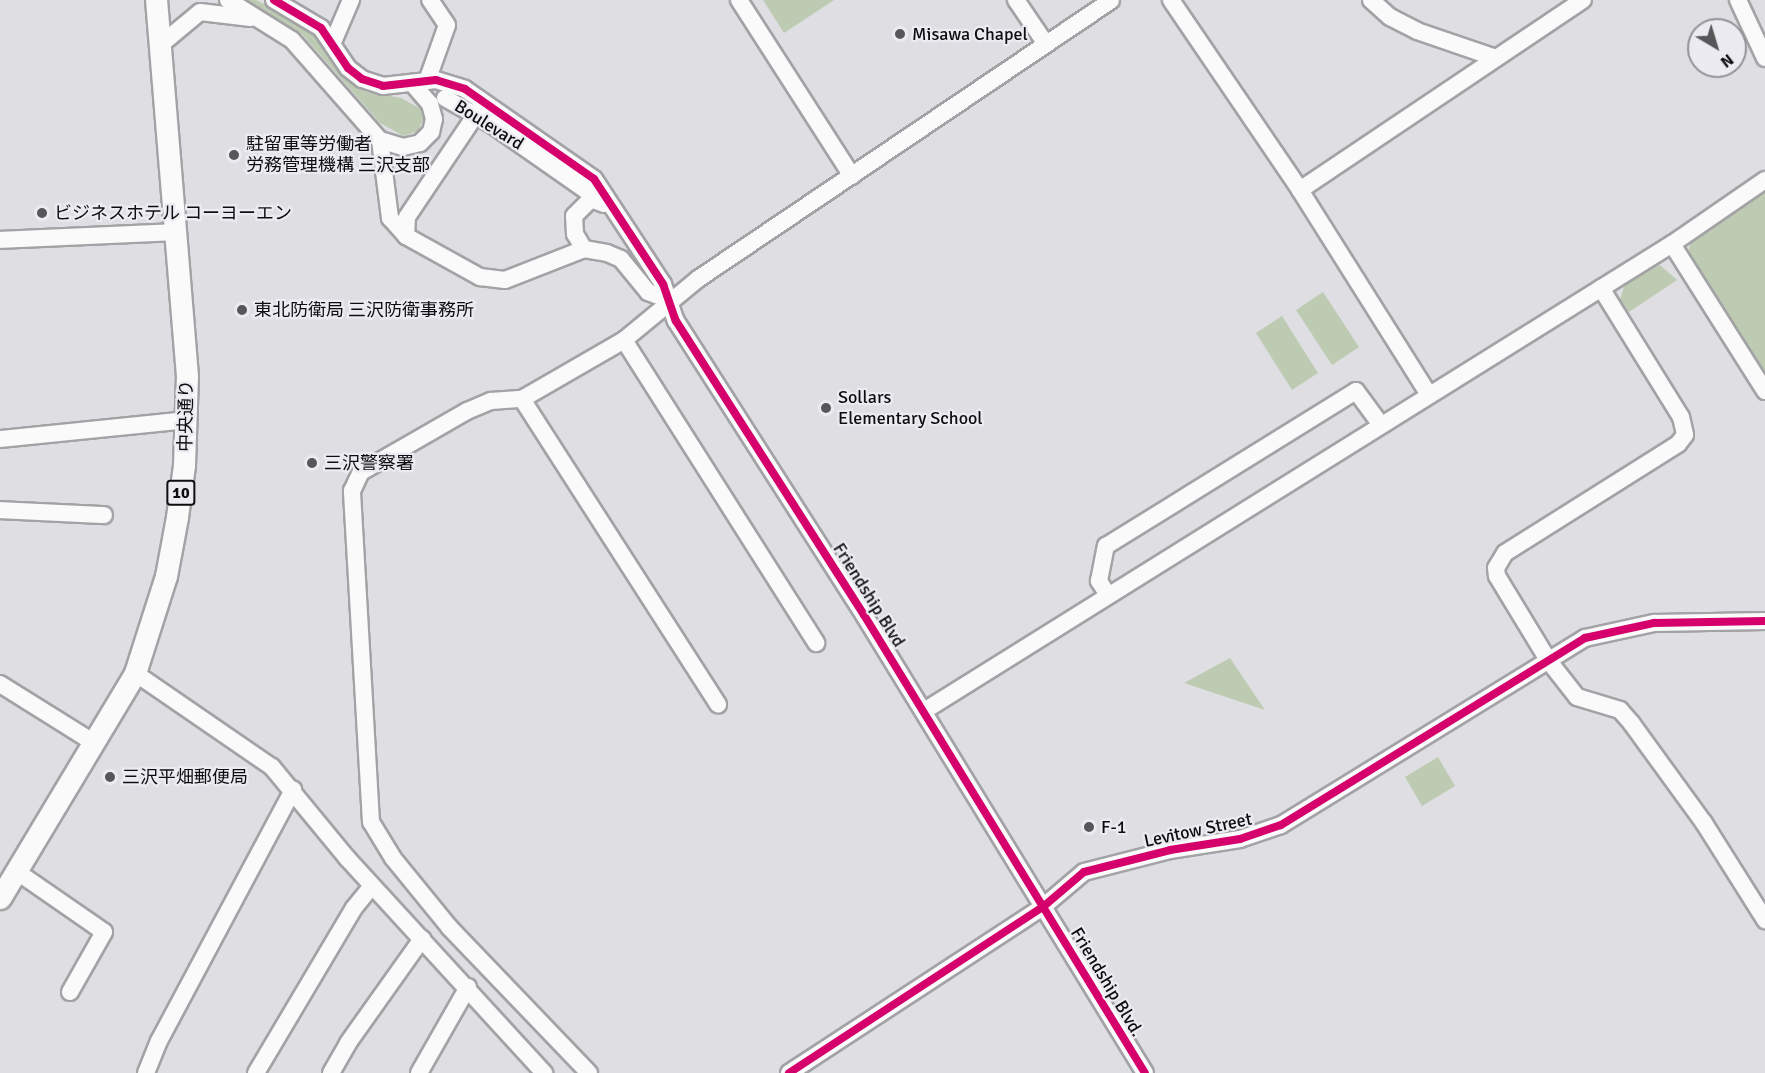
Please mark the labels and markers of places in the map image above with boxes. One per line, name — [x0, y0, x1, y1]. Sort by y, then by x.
place label: Misawa Chapel — [912, 23, 1028, 45]
marker: Misawa Chapel — [893, 27, 907, 41]
place label: 駐留軍等労働者 労務管理機構 三沢支部 — [246, 134, 430, 176]
marker: 駐留軍等労働者 労務管理機構 三沢支部 — [227, 148, 241, 162]
place label: ビジネスホテル コーヨーエン — [54, 202, 292, 224]
marker: ビジネスホテル コーヨーエン — [35, 206, 49, 220]
place label: 東北防衛局 三沢防衛事務所 — [254, 299, 474, 321]
marker: 東北防衛局 三沢防衛事務所 — [235, 303, 249, 317]
place label: Sollars Elementary School — [838, 387, 983, 430]
marker: Sollars Elementary School — [819, 401, 833, 415]
place label: 三沢警察署 — [324, 452, 414, 474]
marker: 三沢警察署 — [305, 456, 319, 470]
place label: 三沢平畑郵便局 — [122, 766, 248, 788]
marker: 三沢平畑郵便局 — [103, 770, 117, 784]
place label: F-1 — [1101, 816, 1126, 838]
marker: F-1 — [1082, 820, 1096, 834]

